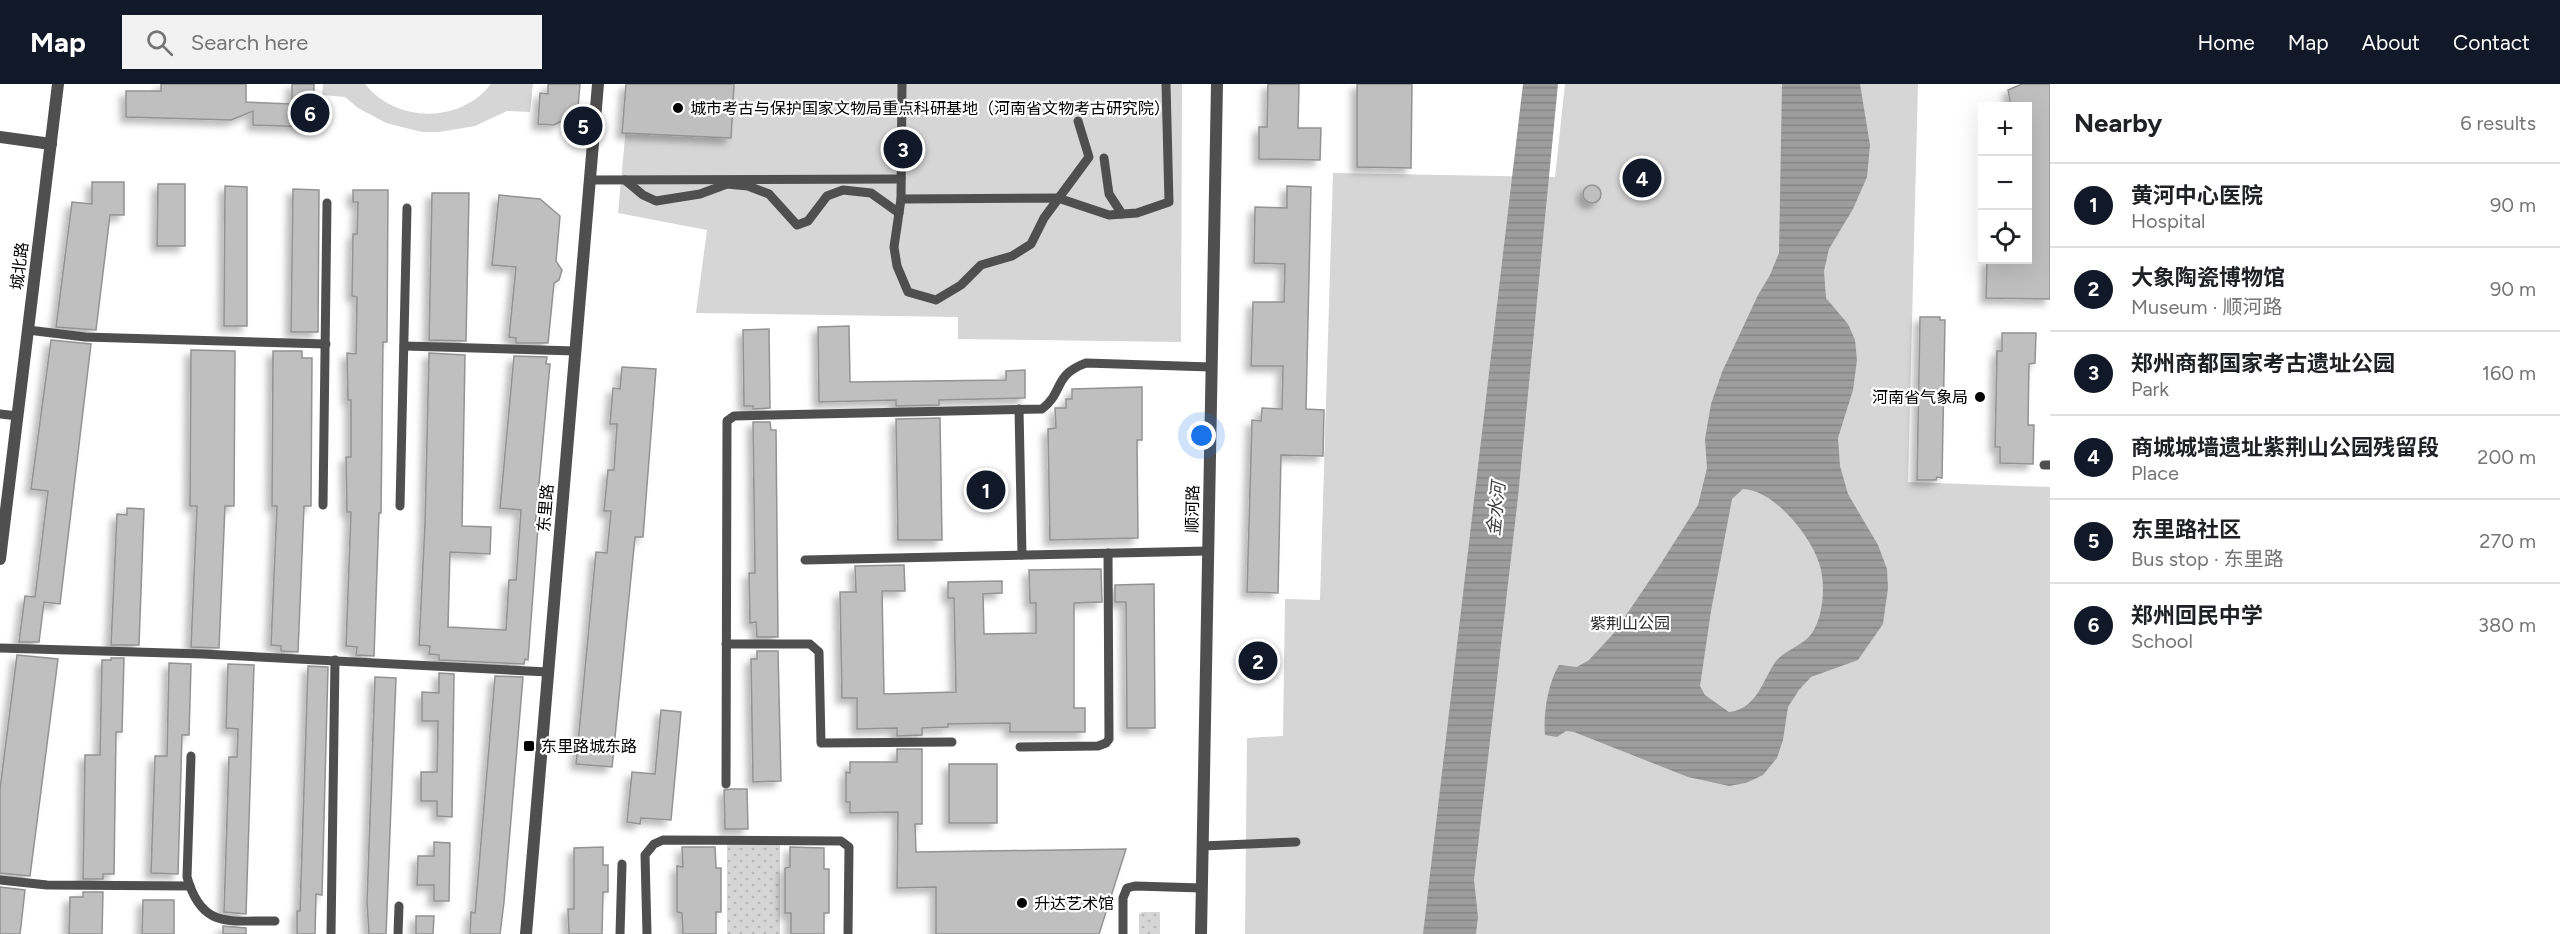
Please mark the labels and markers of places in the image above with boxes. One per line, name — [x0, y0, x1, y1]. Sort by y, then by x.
pin: 6 — [290, 90, 330, 135]
place label: 城市考古与保护国家文物局重点科研基地（河南省文物考古研究院） — [690, 99, 1170, 118]
marker: 城市考古与保护国家文物局重点科研基地（河南省文物考古研究院） — [671, 101, 685, 115]
pin: 5 — [564, 104, 602, 148]
pin: 3 — [884, 126, 922, 172]
pin: 4 — [1622, 156, 1662, 200]
place label: 河南省气象局 — [1872, 388, 1968, 407]
marker: 河南省气象局 — [1973, 390, 1987, 404]
pin: 1 — [966, 468, 1006, 512]
pin: 2 — [1238, 638, 1278, 684]
place label: 东里路城东路 — [541, 737, 637, 756]
marker: 东里路城东路 — [522, 739, 536, 753]
place label: 升达艺术馆 — [1034, 894, 1114, 913]
marker: 升达艺术馆 — [1015, 896, 1029, 910]

